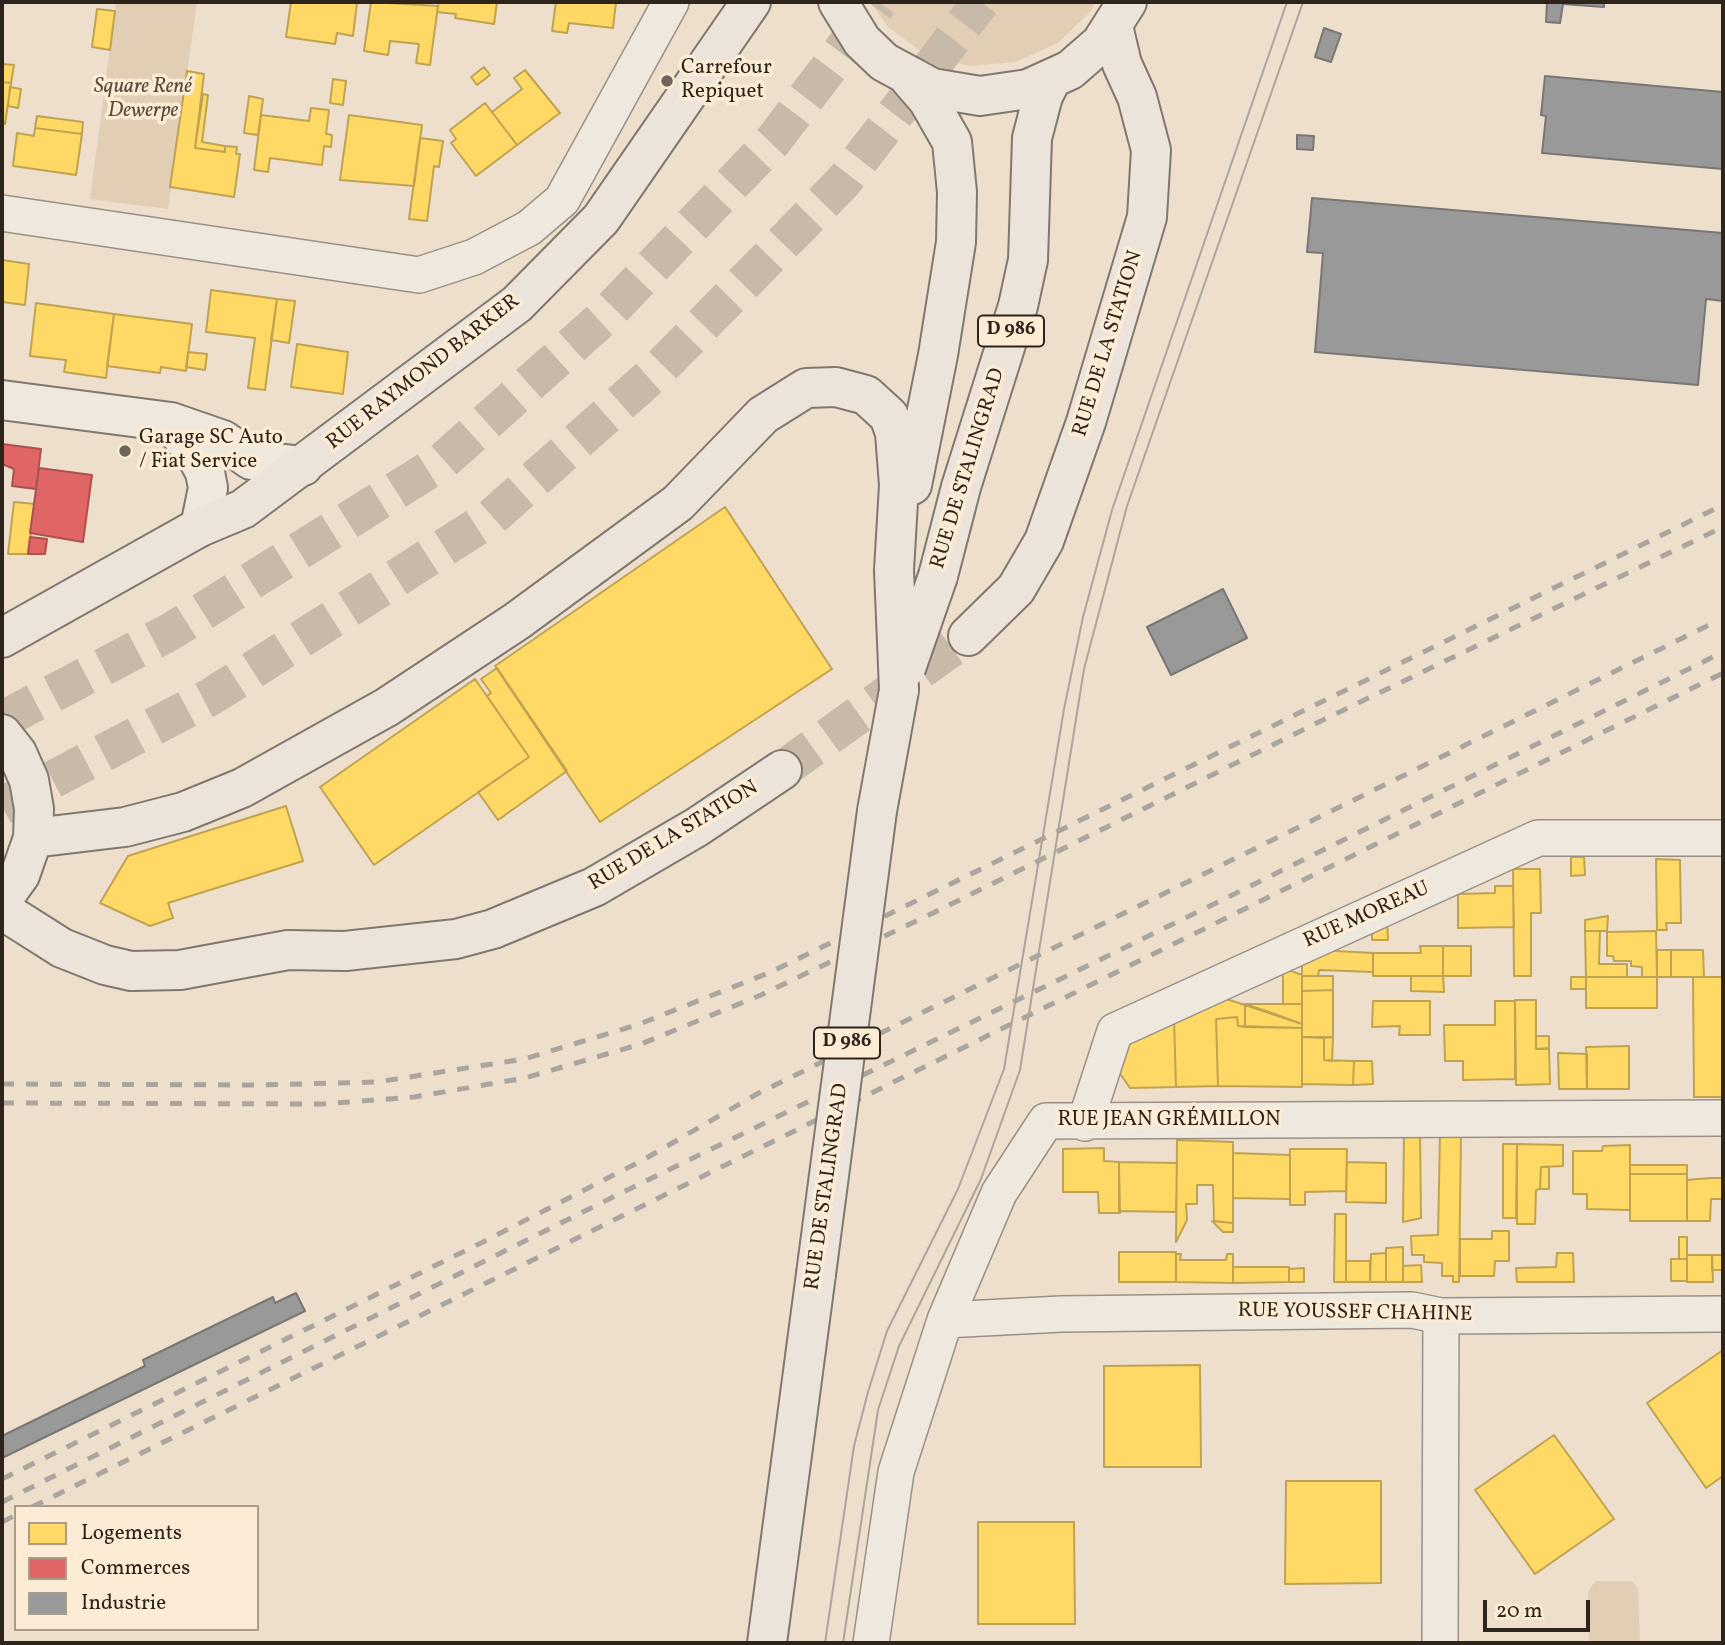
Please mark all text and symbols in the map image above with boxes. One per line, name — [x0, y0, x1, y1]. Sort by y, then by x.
place label: Carrefour Repiquet — [681, 56, 772, 106]
marker: Carrefour Repiquet — [659, 73, 675, 89]
park label: Square René Dewerpe — [94, 75, 192, 125]
street label: RUE DE LA STATION — [1069, 248, 1149, 440]
street label: RUE RAYMOND BARKER — [322, 290, 526, 456]
road number: D 986 — [978, 316, 1044, 346]
street label: RUE DE STALINGRAD — [926, 366, 1012, 572]
place label: Garage SC Auto / Fiat Service — [139, 426, 283, 476]
marker: Garage SC Auto / Fiat Service — [117, 443, 133, 459]
street label: RUE DE LA STATION — [585, 776, 763, 898]
street label: RUE MOREAU — [1300, 877, 1434, 955]
road number: D 986 — [814, 1028, 880, 1058]
street label: RUE DE STALINGRAD — [801, 1082, 855, 1292]
street label: RUE JEAN GRÉMILLON — [1057, 1108, 1281, 1134]
street label: RUE YOUSSEF CHAHINE — [1237, 1299, 1473, 1329]
legend — [14, 1505, 259, 1631]
text: Logements — [81, 1519, 182, 1548]
text: Commerces — [81, 1554, 190, 1583]
scale bar — [1487, 1586, 1594, 1630]
text: Industrie — [81, 1589, 166, 1618]
text: 20 m — [1496, 1597, 1542, 1626]

